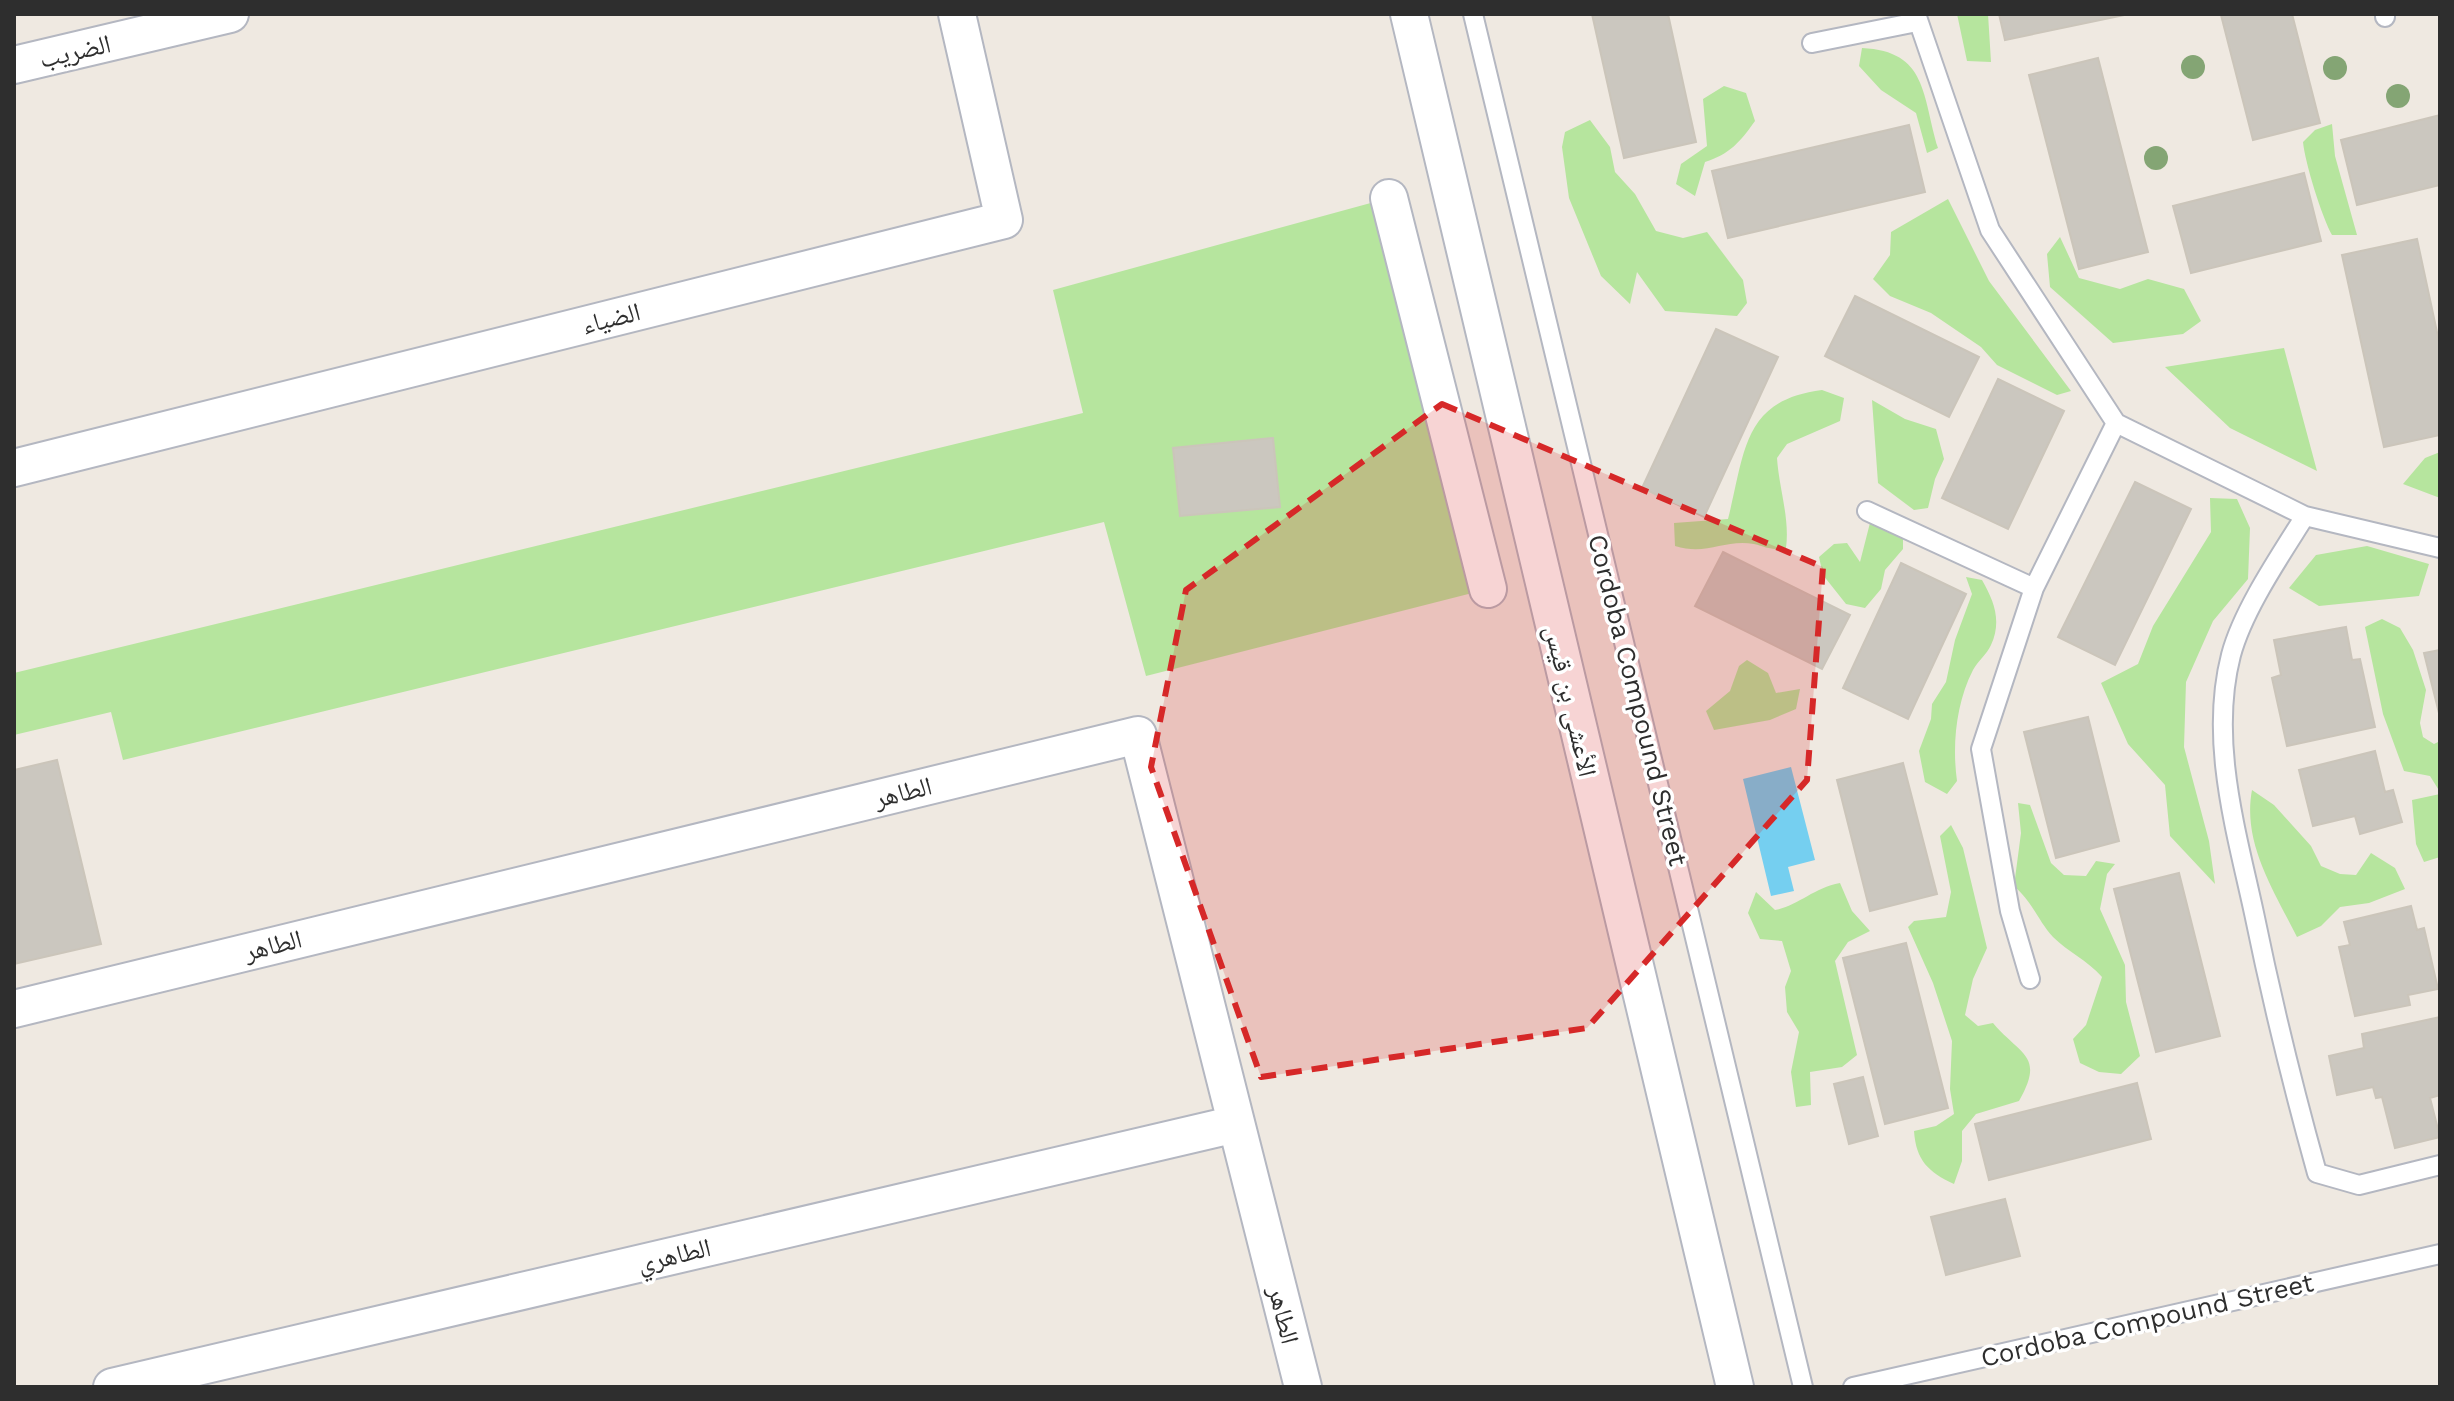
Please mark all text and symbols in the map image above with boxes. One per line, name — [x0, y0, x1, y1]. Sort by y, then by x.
street label: الضريب — [36, 28, 114, 74]
street label: الضياء — [579, 296, 643, 340]
street label: Cordoba Compound Street — [1582, 531, 1694, 869]
street label: الأعشى بن قيس — [1538, 622, 1603, 780]
street label: الطاهر — [870, 770, 935, 814]
street label: الطاهر — [240, 923, 305, 967]
street label: الطاهري — [634, 1232, 715, 1283]
street label: Cordoba Compound Street — [1978, 1267, 2316, 1373]
street label: الطاهر — [1262, 1282, 1306, 1347]

